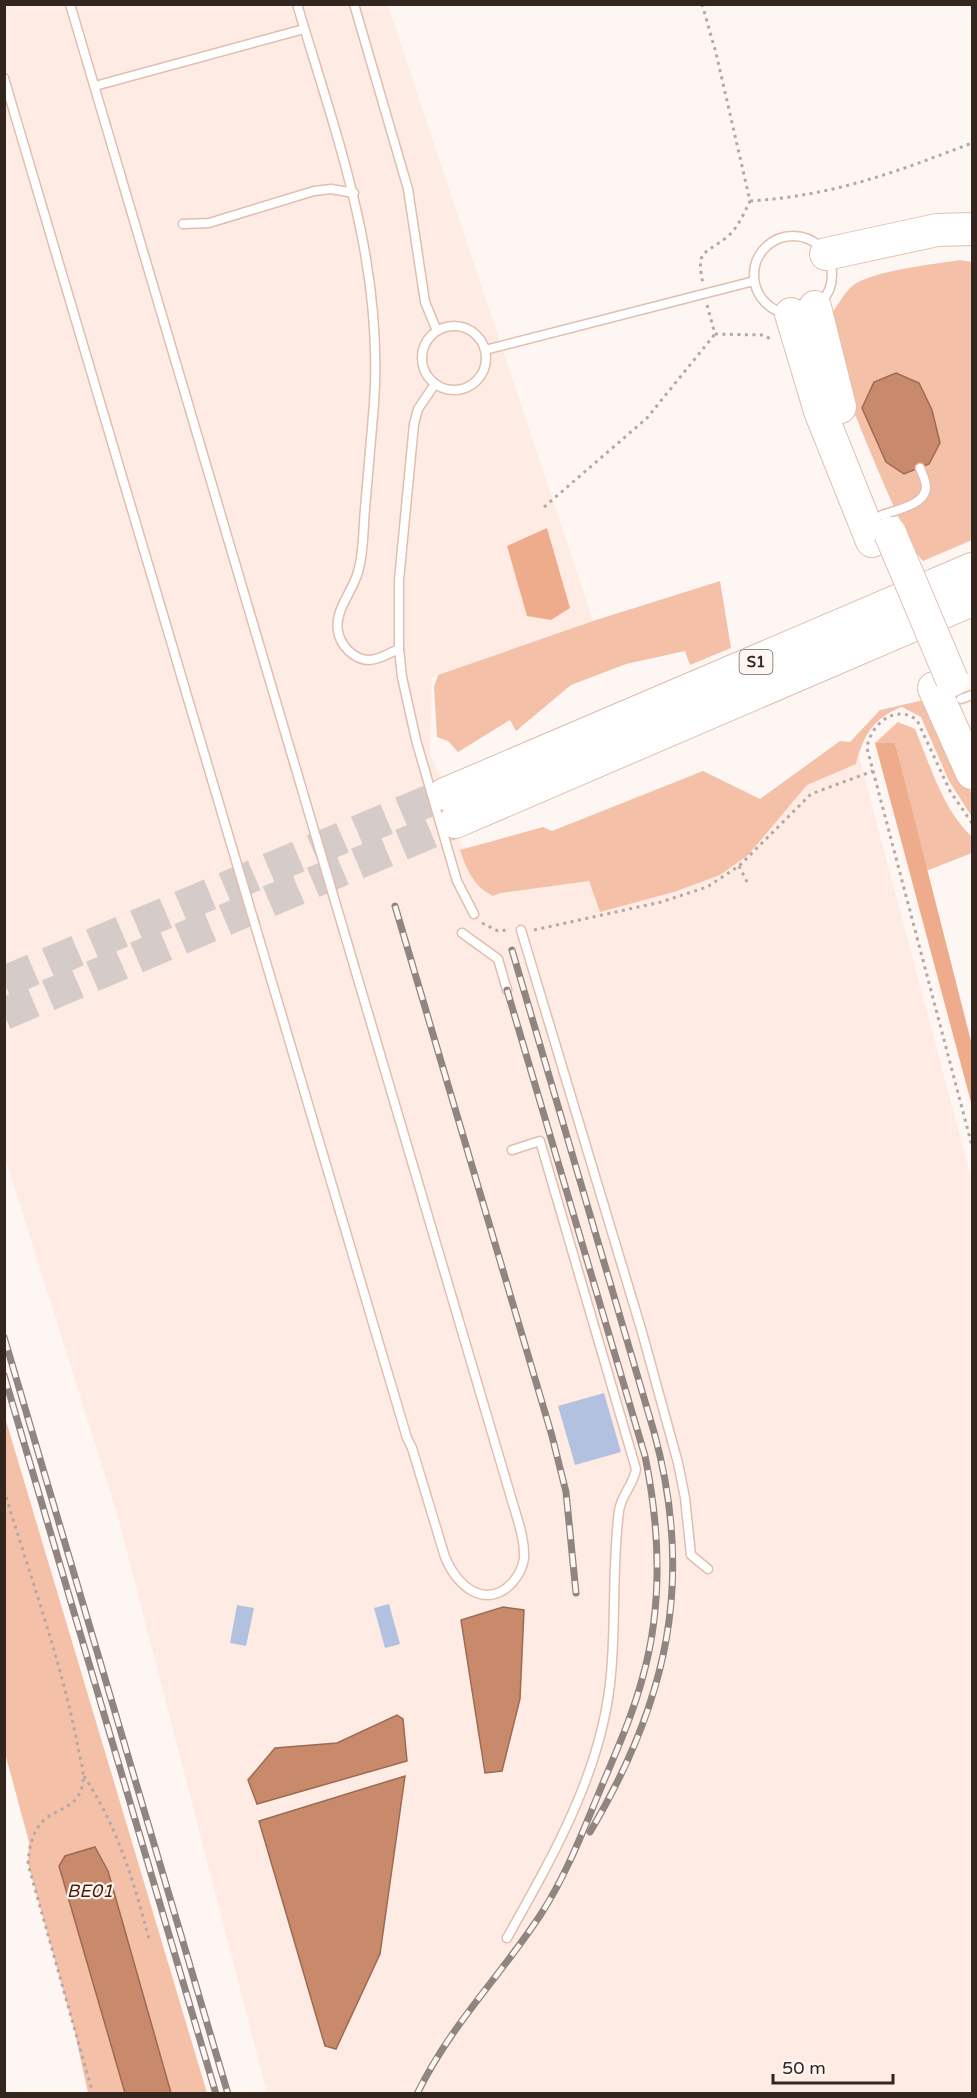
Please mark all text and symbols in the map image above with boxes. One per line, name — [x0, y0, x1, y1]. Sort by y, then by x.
road number: S1 — [740, 650, 772, 674]
water label: BE01 — [67, 1880, 113, 1902]
scale bar — [773, 2047, 893, 2085]
text: 50 m — [782, 2057, 826, 2079]

